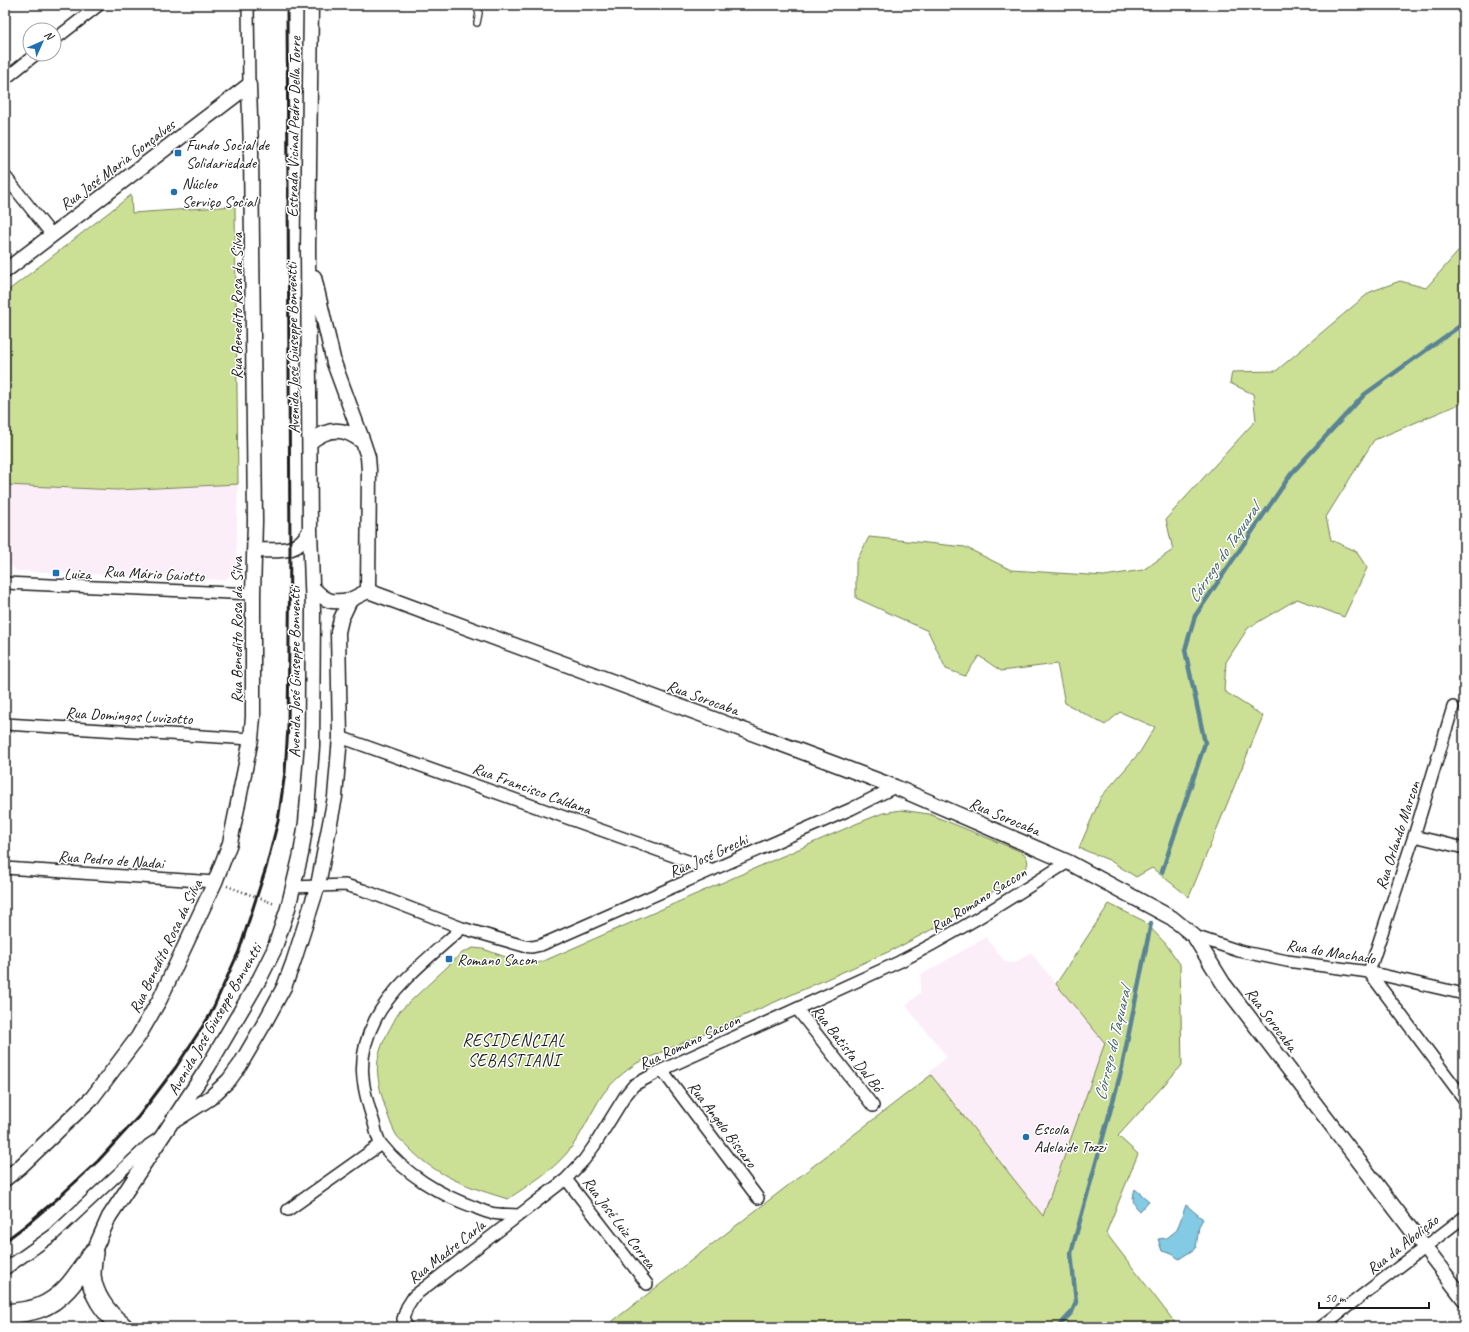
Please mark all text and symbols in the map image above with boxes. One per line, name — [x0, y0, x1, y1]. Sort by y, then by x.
north arrow — [22, 22, 62, 62]
text: N — [42, 28, 58, 44]
street label: Estrada Vicinal Pedro Della Torre — [282, 35, 306, 218]
street label: Rua José Maria Gonçalves — [56, 114, 180, 215]
place label: Fundo Social de Solidariedade — [186, 135, 271, 173]
marker: Fundo Social de Solidariedade — [173, 148, 183, 158]
place label: Núcleo Serviço Social — [182, 174, 259, 212]
marker: Núcleo Serviço Social — [169, 187, 179, 197]
street label: Rua Benedito Rosa da Silva — [227, 231, 247, 379]
street label: Avenida José Giuseppe Bonventti — [281, 260, 304, 434]
water label: Córrego do Taquaral — [1183, 495, 1268, 607]
street label: Rua Benedito Rosa da Silva — [227, 555, 247, 703]
street label: Rua Mário Gaiotto — [103, 561, 206, 587]
place label: Luiza — [64, 564, 92, 584]
marker: Luiza — [51, 568, 61, 578]
street label: Avenida José Giuseppe Bonventti — [285, 584, 305, 758]
street label: Rua Sorocaba — [664, 676, 743, 721]
street label: Rua Domingos Luvizotto — [65, 703, 194, 729]
street label: Rua Francisco Caldana — [470, 758, 595, 820]
street label: Rua Orlando Marcon — [1371, 778, 1425, 892]
street label: Rua Sorocaba — [966, 793, 1044, 841]
street label: Rua José Grechi — [666, 829, 753, 882]
street label: Rua Pedro de Nadai — [57, 846, 167, 874]
street label: Rua Romano Saccon — [927, 862, 1031, 937]
street label: Rua Benedito Rosa da Silva — [125, 875, 208, 1017]
street label: Rua do Machado — [1285, 935, 1378, 969]
street label: Avenida José Giuseppe Bonventti — [163, 939, 267, 1099]
place label: Romano Sacon — [457, 950, 537, 970]
marker: Romano Sacon — [444, 954, 454, 964]
water label: Córrego do Taquaral — [1089, 980, 1137, 1102]
street label: Rua Sorocaba — [1241, 984, 1303, 1057]
street label: Rua Batista Dal Bó — [807, 1001, 889, 1098]
street label: Rua Romano Saccon — [636, 1009, 744, 1074]
district label: RESIDENCIAL SEBASTIANI — [462, 1030, 566, 1071]
street label: Rua Angelo Biscaro — [683, 1078, 762, 1173]
place label: Escola Adelaide Tozzi — [1034, 1119, 1108, 1157]
marker: Escola Adelaide Tozzi — [1021, 1132, 1031, 1142]
street label: Rua José Luiz Correa — [578, 1173, 661, 1274]
street label: Rua da Abolição — [1363, 1210, 1444, 1279]
street label: Rua Madre Carla — [404, 1214, 490, 1288]
scale bar — [1319, 1284, 1429, 1310]
text: 50 m — [1325, 1290, 1347, 1306]

